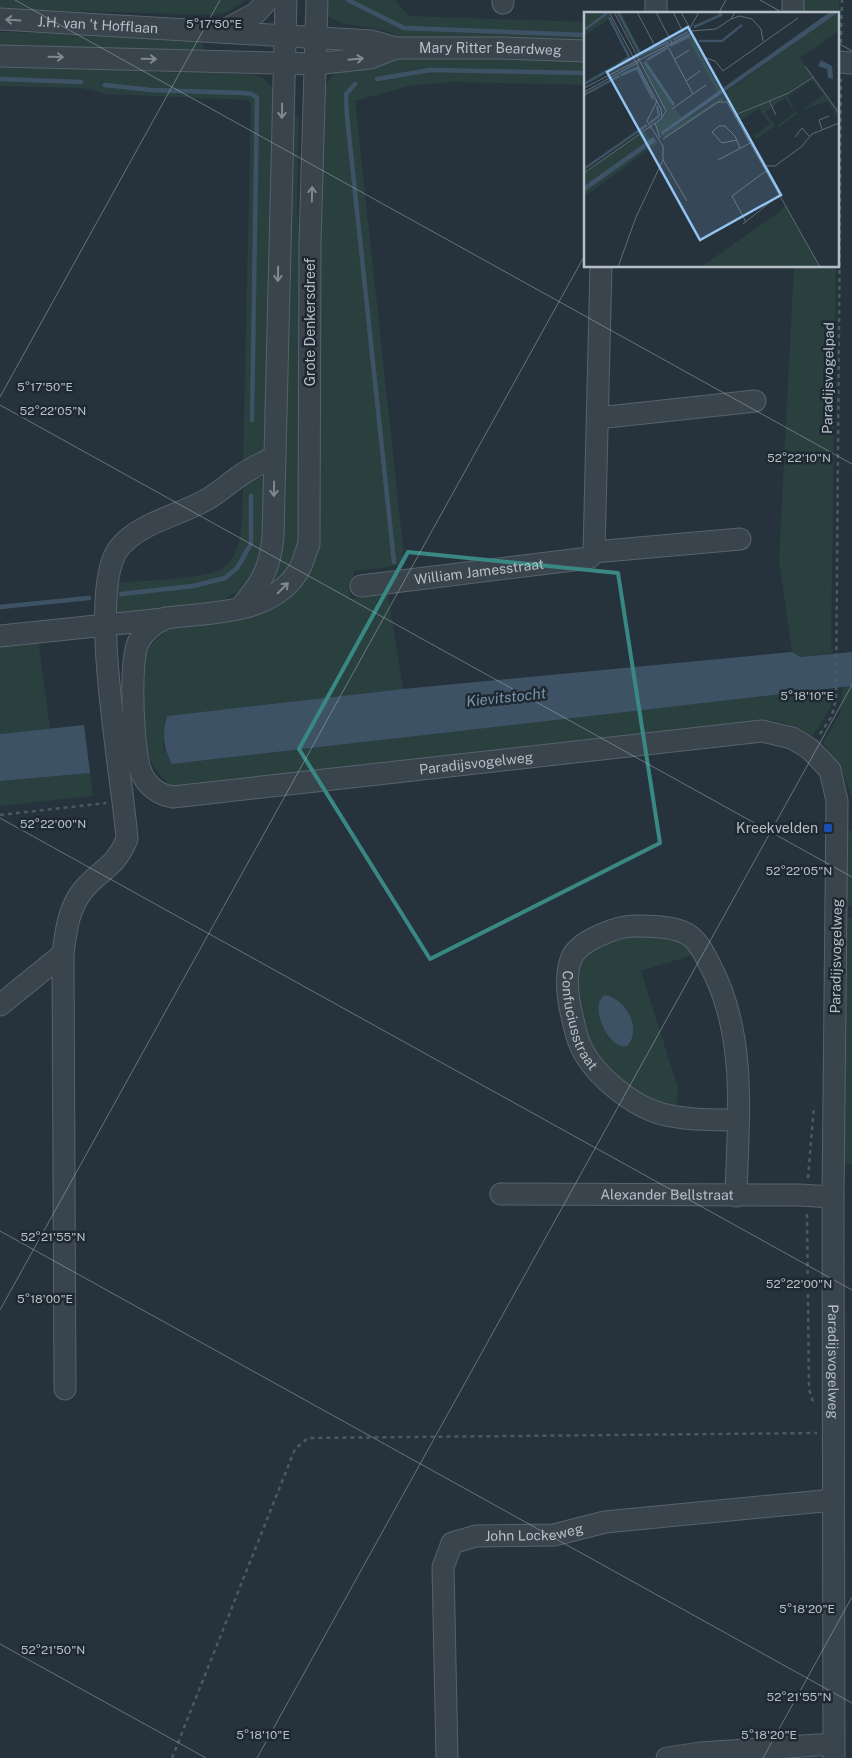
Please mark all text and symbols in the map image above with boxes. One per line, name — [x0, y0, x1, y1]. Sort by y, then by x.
inset map — [584, 12, 840, 268]
street label: J.H. van 't Hofflaan — [37, 13, 158, 36]
one-way arrow — [5, 15, 21, 24]
text: 5°17'50"E — [186, 17, 242, 31]
street label: Mary Ritter Beardweg — [419, 40, 562, 58]
one-way arrow — [47, 53, 63, 62]
one-way arrow — [140, 54, 156, 64]
one-way arrow — [348, 55, 364, 64]
one-way arrow — [277, 103, 286, 119]
one-way arrow — [307, 186, 316, 202]
street label: Grote Denkersdreef — [302, 257, 318, 386]
one-way arrow — [273, 265, 283, 281]
street label: Paradijsvogelpad — [819, 322, 837, 434]
text: 5°17'50"E — [17, 380, 73, 394]
text: 52°22'05"N — [20, 404, 86, 418]
text: 52°22'10"N — [767, 451, 831, 465]
one-way arrow — [269, 480, 279, 496]
street label: William Jamesstraat — [413, 556, 545, 587]
one-way arrow — [277, 582, 289, 594]
water label: Kievitstocht — [465, 684, 547, 710]
text: 5°18'10"E — [780, 689, 834, 703]
street label: Paradijsvogelweg — [418, 749, 534, 777]
text: 52°22'00"N — [20, 817, 86, 831]
place label: Kreekvelden — [736, 820, 818, 836]
marker: Kreekvelden — [822, 822, 834, 834]
text: 52°22'05"N — [766, 864, 832, 878]
street label: Paradijsvogelweg — [827, 898, 845, 1013]
street label: Confuciusstraat — [559, 970, 601, 1073]
street label: Alexander Bellstraat — [600, 1186, 734, 1203]
text: 52°21'55"N — [21, 1230, 85, 1244]
text: 52°22'00"N — [766, 1277, 832, 1291]
text: 5°18'00"E — [17, 1292, 73, 1306]
street label: Paradijsvogelweg — [825, 1304, 841, 1419]
street label: John Lockeweg — [485, 1520, 585, 1544]
text: 5°18'20"E — [779, 1602, 835, 1616]
text: 52°21'50"N — [21, 1643, 85, 1657]
text: 52°21'55"N — [767, 1690, 831, 1704]
text: 5°18'10"E — [236, 1728, 290, 1742]
text: 5°18'20"E — [741, 1728, 797, 1742]

